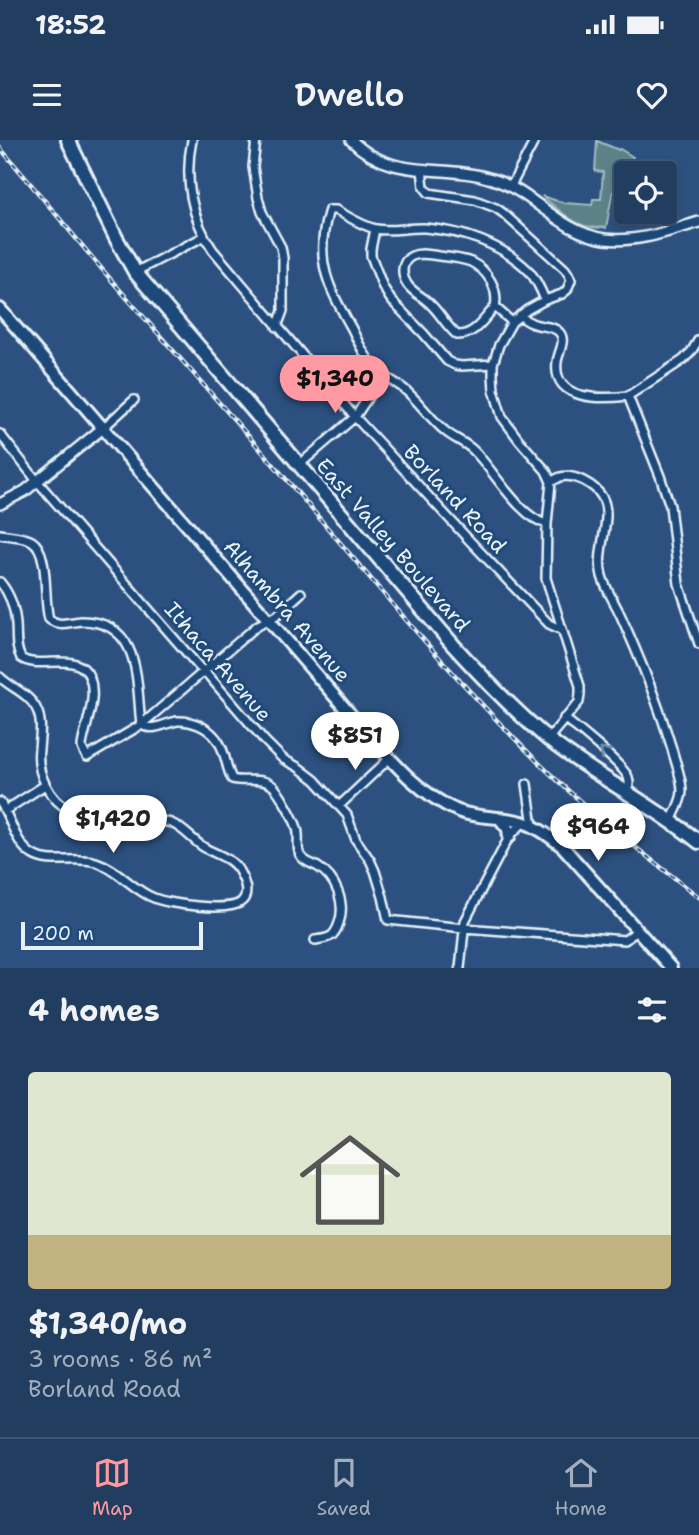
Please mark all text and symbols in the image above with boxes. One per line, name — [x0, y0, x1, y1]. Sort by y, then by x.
text: 18:52 — [35, 7, 106, 42]
text: Dwello — [294, 73, 405, 116]
icon: menu — [28, 76, 66, 114]
icon: heart — [633, 76, 671, 114]
map controls — [614, 161, 677, 224]
button: locate — [614, 161, 677, 224]
pin: $1,340 — [278, 356, 392, 415]
text: $1,340 — [296, 363, 374, 393]
street label: Borland Road — [397, 438, 513, 560]
street label: East Valley Boulevard — [310, 452, 476, 638]
street label: Alhambra Avenue — [217, 534, 357, 688]
street label: Ithaca Avenue — [158, 596, 278, 728]
pin: $851 — [314, 712, 396, 772]
text: $851 — [327, 720, 383, 750]
one-way arrow — [599, 748, 612, 761]
pin: $1,420 — [56, 796, 170, 855]
text: $1,420 — [75, 803, 151, 833]
pin: $964 — [557, 804, 639, 863]
text: $964 — [566, 811, 630, 841]
scale bar — [21, 919, 203, 951]
text: 200 m — [32, 921, 94, 946]
text: 4 homes — [28, 990, 160, 1031]
icon: filters — [633, 991, 671, 1029]
icon: home — [287, 1117, 413, 1243]
text: $1,340/mo — [28, 1303, 187, 1344]
text: 3 rooms · 86 m² — [28, 1344, 213, 1374]
text: Borland Road — [28, 1374, 181, 1404]
tab: Map — [92, 1454, 133, 1521]
tab: Saved — [317, 1454, 371, 1521]
tab: Home — [555, 1454, 607, 1521]

